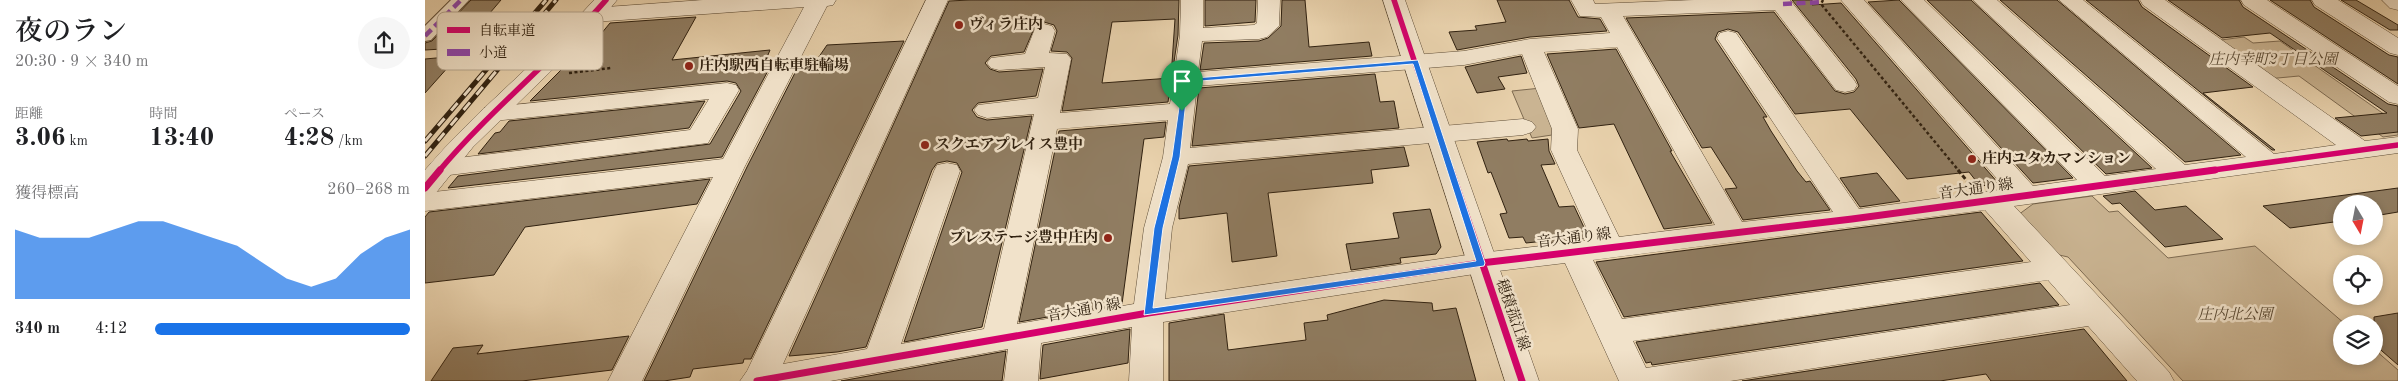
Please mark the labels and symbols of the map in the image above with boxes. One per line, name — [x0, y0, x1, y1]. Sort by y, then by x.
legend — [437, 12, 603, 70]
place label: ヴィラ庄内 — [969, 16, 1043, 33]
marker: ヴィラ庄内 — [953, 19, 965, 31]
text: 自転車道 — [479, 23, 535, 38]
text: 小道 — [479, 45, 507, 60]
park label: 庄内幸町2丁目公園 — [2209, 51, 2340, 68]
place label: 庄内駅西自転車駐輪場 — [699, 57, 849, 74]
marker: 庄内駅西自転車駐輪場 — [683, 60, 695, 72]
pin — [1161, 60, 1203, 111]
place label: スクエアプレイス豊中 — [935, 136, 1083, 153]
marker: スクエアプレイス豊中 — [919, 139, 931, 151]
place label: 庄内ユタカマンション — [1982, 150, 2131, 167]
marker: 庄内ユタカマンション — [1966, 153, 1978, 165]
street label: 音大通り線 — [1938, 175, 2014, 203]
north arrow — [2333, 195, 2383, 245]
street label: 音大通り線 — [1536, 225, 1612, 251]
place label: プレステージ豊中庄内 — [950, 229, 1098, 246]
marker: プレステージ豊中庄内 — [1102, 232, 1114, 244]
street label: 穂積菰江線 — [1493, 276, 1533, 353]
street label: 音大通り線 — [1045, 295, 1122, 325]
park label: 庄内北公園 — [2197, 306, 2275, 323]

